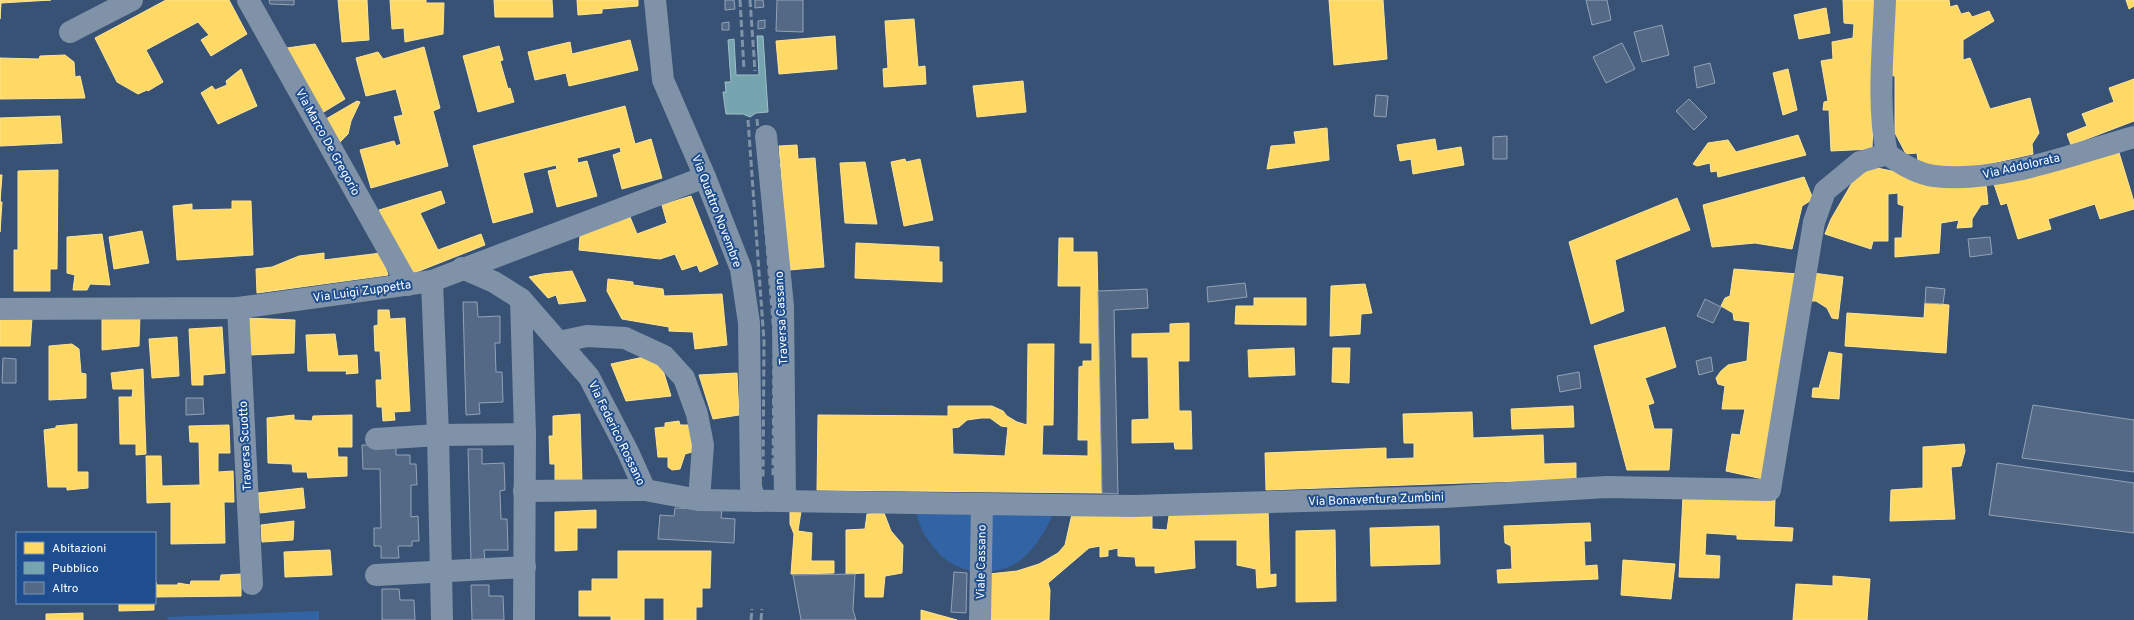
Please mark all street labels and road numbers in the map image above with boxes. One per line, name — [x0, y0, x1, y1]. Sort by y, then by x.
street label: Via Marco De Gregorio — [291, 86, 363, 199]
street label: Via Addolorata — [1981, 150, 2061, 184]
street label: Via Quattro Novembre — [687, 153, 745, 270]
street label: Traversa Cassano — [772, 270, 792, 365]
street label: Via Luigi Zuppetta — [312, 277, 412, 307]
street label: Via Federico Rossano — [584, 378, 649, 489]
street label: Traversa Scuotto — [236, 400, 256, 491]
street label: Via Bonaventura Zumbini — [1308, 490, 1444, 510]
street label: Viale Cassano — [973, 524, 991, 600]

